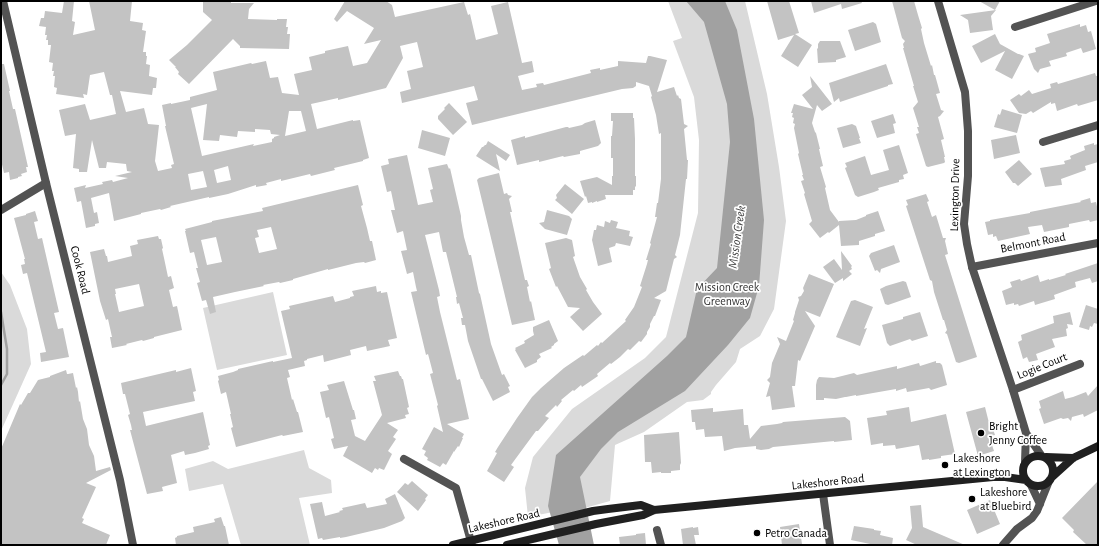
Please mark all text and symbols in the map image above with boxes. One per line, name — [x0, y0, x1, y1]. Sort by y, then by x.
street label: Lexington Drive — [947, 158, 963, 232]
water label: Mission Creek — [725, 205, 749, 269]
street label: Belmont Road — [999, 230, 1067, 256]
street label: Cook Road — [67, 244, 93, 296]
park label: Mission Creek Greenway — [695, 280, 759, 308]
street label: Logie Court — [1015, 349, 1069, 383]
place label: Bright Jenny Coffee — [989, 419, 1047, 447]
marker: Bright Jenny Coffee — [976, 428, 986, 438]
place label: Lakeshore at Lexington — [953, 451, 1010, 479]
marker: Lakeshore at Lexington — [940, 460, 950, 470]
street label: Lakeshore Road — [791, 471, 865, 493]
place label: Lakeshore at Bluebird — [980, 485, 1032, 513]
marker: Lakeshore at Bluebird — [967, 494, 977, 504]
street label: Lakeshore Road — [467, 506, 541, 536]
place label: Petro Canada — [765, 526, 827, 540]
marker: Petro Canada — [752, 528, 762, 538]

